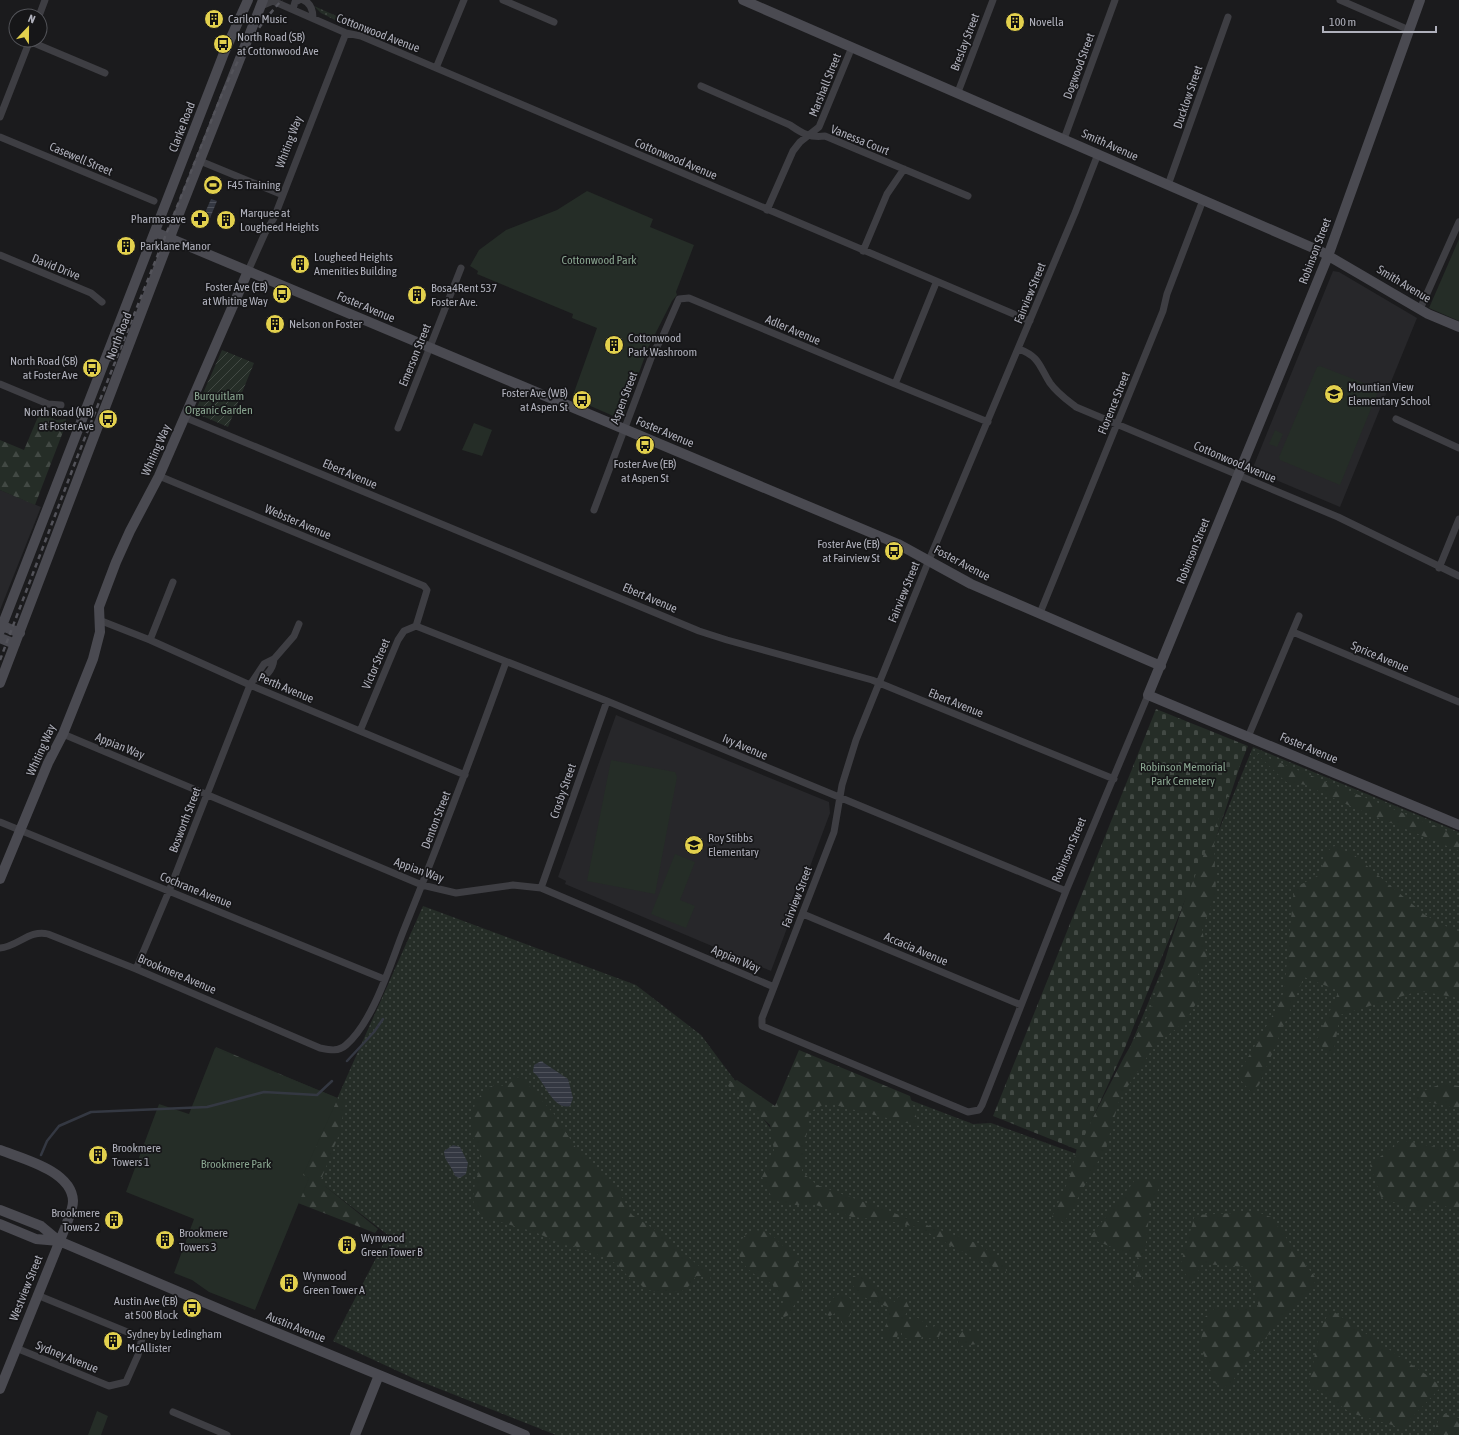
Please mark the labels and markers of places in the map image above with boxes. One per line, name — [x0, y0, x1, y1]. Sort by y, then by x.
building icon: Carilon Music — [203, 8, 225, 30]
building icon: Novella — [1004, 11, 1026, 33]
place label: Carilon Music — [228, 12, 287, 26]
place label: Novella — [1029, 15, 1064, 29]
place label: North Road (SB) at Cottonwood Ave — [237, 30, 319, 58]
bus stop icon: North Road (SB) at Cottonwood Ave — [212, 33, 234, 55]
sports icon: F45 Training — [202, 174, 224, 196]
place label: F45 Training — [227, 178, 281, 192]
place label: Marquee at Lougheed Heights — [240, 206, 319, 234]
pharmacy icon: Pharmasave — [189, 208, 211, 230]
building icon: Marquee at Lougheed Heights — [215, 209, 237, 231]
place label: Pharmasave — [131, 212, 186, 226]
building icon: Parklane Manor — [115, 235, 137, 257]
place label: Parklane Manor — [140, 239, 211, 253]
place label: Lougheed Heights Amenities Building — [314, 250, 398, 278]
building icon: Lougheed Heights Amenities Building — [289, 253, 311, 275]
place label: Foster Ave (EB) at Whiting Way — [202, 280, 268, 308]
place label: Bosa4Rent 537 Foster Ave. — [431, 281, 497, 309]
bus stop icon: Foster Ave (EB) at Whiting Way — [271, 283, 293, 305]
building icon: Bosa4Rent 537 Foster Ave. — [406, 284, 428, 306]
building icon: Nelson on Foster — [264, 313, 286, 335]
place label: Nelson on Foster — [289, 317, 362, 331]
place label: Cottonwood Park Washroom — [628, 331, 697, 359]
building icon: Cottonwood Park Washroom — [603, 334, 625, 356]
place label: North Road (SB) at Foster Ave — [10, 354, 78, 382]
bus stop icon: North Road (SB) at Foster Ave — [81, 357, 103, 379]
place label: Mountian View Elementary School — [1348, 380, 1431, 408]
school or university icon: Mountian View Elementary School — [1323, 383, 1345, 405]
place label: Foster Ave (WB) at Aspen St — [502, 386, 569, 414]
bus stop icon: Foster Ave (WB) at Aspen St — [571, 389, 593, 411]
place label: North Road (NB) at Foster Ave — [24, 405, 94, 433]
bus stop icon: North Road (NB) at Foster Ave — [97, 408, 119, 430]
bus stop icon: Foster Ave (EB) at Aspen St — [634, 434, 656, 456]
place label: Foster Ave (EB) at Aspen St — [614, 457, 677, 485]
place label: Foster Ave (EB) at Fairview St — [817, 537, 881, 565]
bus stop icon: Foster Ave (EB) at Fairview St — [883, 540, 905, 562]
place label: Roy Stibbs Elementary — [708, 831, 759, 859]
school or university icon: Roy Stibbs Elementary — [683, 834, 705, 856]
place label: Brookmere Towers 1 — [112, 1141, 161, 1169]
building icon: Brookmere Towers 1 — [87, 1144, 109, 1166]
place label: Brookmere Towers 2 — [51, 1206, 100, 1234]
building icon: Brookmere Towers 2 — [103, 1209, 125, 1231]
place label: Brookmere Towers 3 — [179, 1226, 228, 1254]
building icon: Brookmere Towers 3 — [154, 1229, 176, 1251]
place label: Wynwood Green Tower B — [361, 1231, 423, 1259]
building icon: Wynwood Green Tower B — [336, 1234, 358, 1256]
place label: Wynwood Green Tower A — [303, 1269, 365, 1297]
building icon: Wynwood Green Tower A — [278, 1272, 300, 1294]
place label: Austin Ave (EB) at 500 Block — [114, 1294, 179, 1322]
bus stop icon: Austin Ave (EB) at 500 Block — [181, 1297, 203, 1319]
place label: Sydney by Ledingham McAllister — [127, 1327, 222, 1355]
building icon: Sydney by Ledingham McAllister — [102, 1330, 124, 1352]

